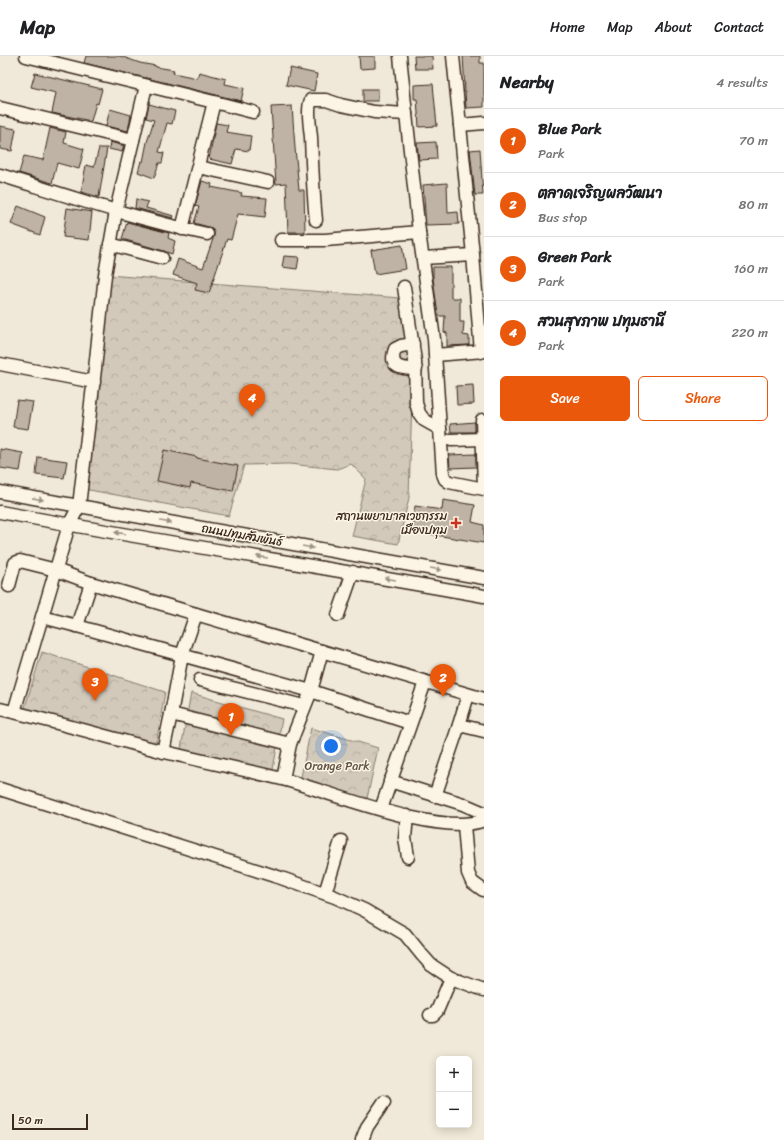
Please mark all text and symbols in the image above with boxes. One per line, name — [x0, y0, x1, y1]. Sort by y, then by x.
text: Map — [20, 11, 55, 44]
text: Home — [550, 15, 585, 40]
text: Map — [607, 15, 633, 40]
text: About — [655, 15, 692, 40]
text: Contact — [714, 15, 764, 40]
text: Nearby — [500, 67, 554, 97]
text: 4 results — [716, 71, 768, 94]
text: Blue Park — [538, 116, 602, 142]
text: 1 — [510, 129, 516, 152]
text: 70 m — [739, 129, 768, 152]
text: Park — [538, 142, 565, 165]
text: ตลาดเจริญผลวัฒนา — [538, 180, 663, 206]
text: 2 — [509, 193, 517, 216]
text: 80 m — [739, 193, 768, 216]
text: Bus stop — [538, 206, 587, 229]
text: Green Park — [538, 244, 611, 270]
text: 3 — [509, 257, 517, 280]
text: 160 m — [733, 257, 768, 280]
text: Park — [538, 270, 565, 293]
text: สวนสุขภาพ ปทุมธานี — [538, 308, 665, 334]
text: 4 — [509, 321, 517, 344]
text: 220 m — [731, 321, 768, 344]
text: Park — [538, 334, 565, 357]
button: Save — [500, 376, 630, 421]
button: Share — [638, 376, 768, 421]
pin: 4 — [239, 384, 265, 417]
one-way arrow — [32, 496, 44, 502]
place label: สถานพยาบาลเวชกรรม เมืองปทุม — [335, 505, 448, 541]
street label: ถนนปทุมสัมพันธ์ — [200, 517, 286, 553]
marker: สถานพยาบาลเวชกรรม เมืองปทุม — [450, 517, 462, 529]
one-way arrow — [160, 519, 172, 525]
one-way arrow — [114, 530, 126, 536]
one-way arrow — [302, 544, 314, 550]
one-way arrow — [256, 554, 268, 560]
one-way arrow — [430, 567, 442, 573]
one-way arrow — [384, 576, 397, 582]
pin: 2 — [430, 664, 456, 697]
pin: 3 — [82, 668, 108, 701]
pin: 1 — [218, 703, 244, 736]
your location — [321, 736, 341, 756]
park label: Orange Park — [304, 755, 370, 777]
map controls — [436, 1056, 472, 1128]
button: + — [436, 1056, 472, 1092]
button: − — [436, 1092, 472, 1128]
text: 50 m — [18, 1111, 43, 1130]
scale bar — [12, 1112, 88, 1131]

